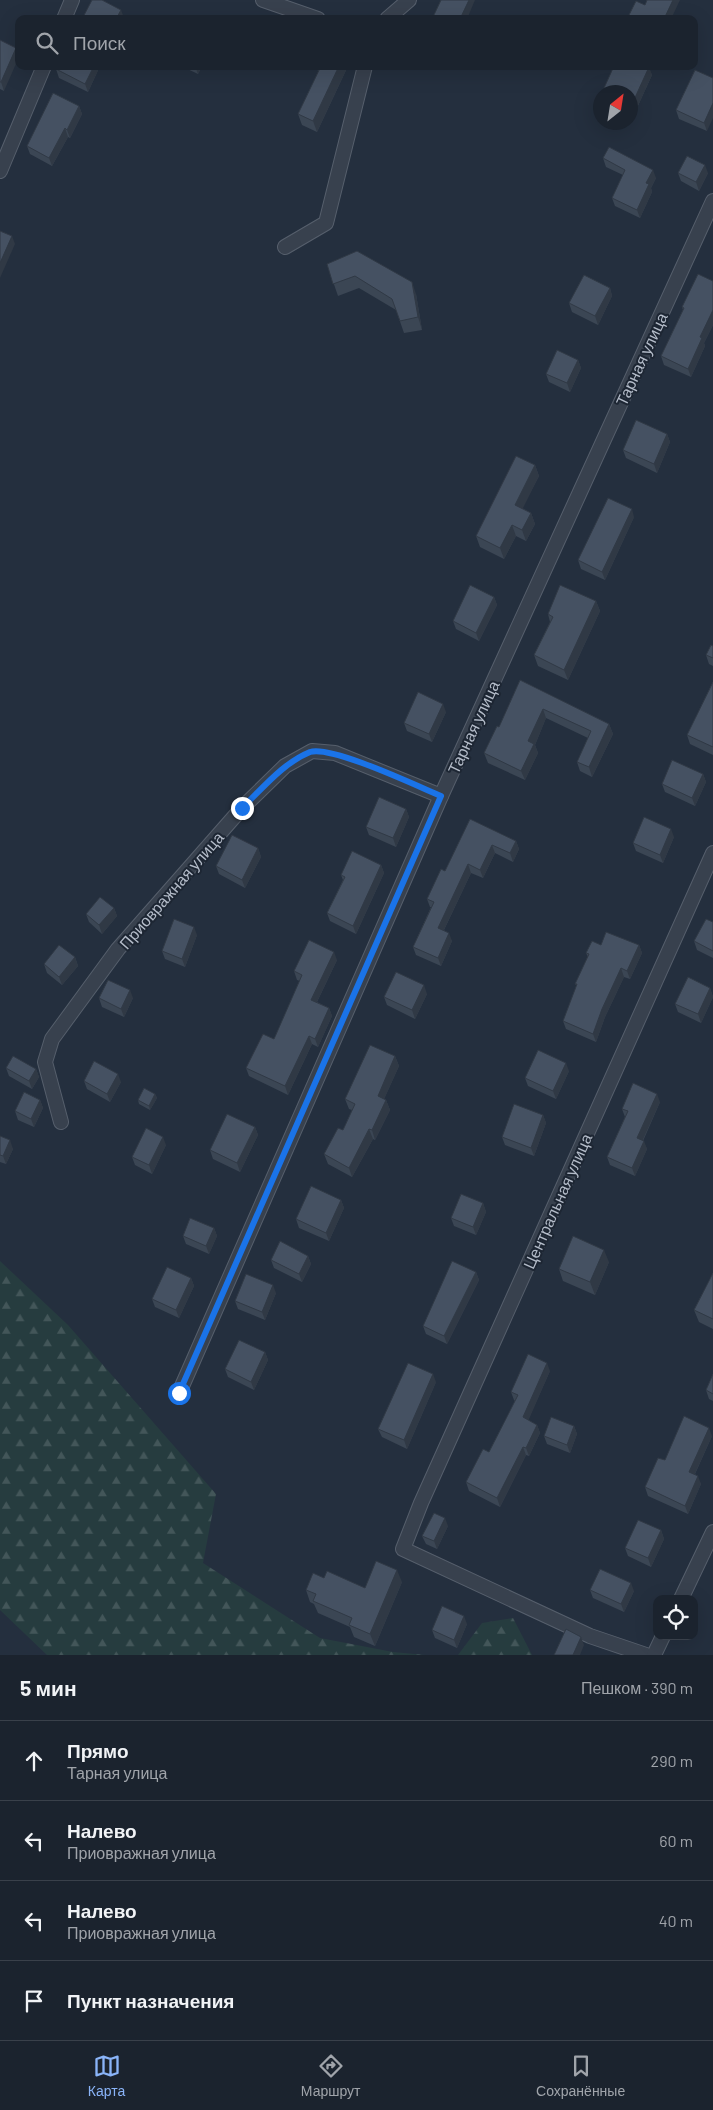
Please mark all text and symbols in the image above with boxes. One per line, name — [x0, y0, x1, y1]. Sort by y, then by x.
search box — [15, 15, 698, 70]
icon: search — [33, 29, 61, 57]
text: Поиск — [73, 31, 126, 54]
north arrow — [593, 85, 638, 130]
street label: Тарная улица — [611, 309, 671, 409]
street label: Тарная улица — [443, 677, 503, 777]
route end — [231, 797, 254, 820]
street label: Приовражная улица — [115, 828, 227, 952]
street label: Центральная улица — [519, 1130, 595, 1272]
route start — [168, 1382, 191, 1405]
map controls — [653, 1595, 698, 1640]
button: locate — [653, 1595, 698, 1640]
text: 5 мин — [20, 1675, 77, 1700]
text: Пешком · 390 m — [581, 1678, 693, 1697]
text: Прямо — [67, 1739, 129, 1762]
icon: ahead — [20, 1747, 48, 1775]
text: 290 m — [651, 1751, 693, 1770]
text: Тарная улица — [67, 1763, 167, 1782]
text: Налево — [67, 1819, 137, 1842]
icon: left — [20, 1827, 48, 1855]
text: 60 m — [659, 1831, 693, 1850]
text: Приовражная улица — [67, 1843, 216, 1862]
text: Налево — [67, 1899, 137, 1922]
icon: left — [20, 1907, 48, 1935]
text: 40 m — [659, 1911, 693, 1930]
text: Приовражная улица — [67, 1923, 216, 1942]
icon: arrive — [20, 1987, 48, 2015]
text: Пункт назначения — [67, 1989, 234, 2012]
tab: Карта — [88, 2052, 125, 2099]
tab: Маршрут — [301, 2052, 360, 2099]
tab: Сохранённые — [536, 2052, 625, 2099]

